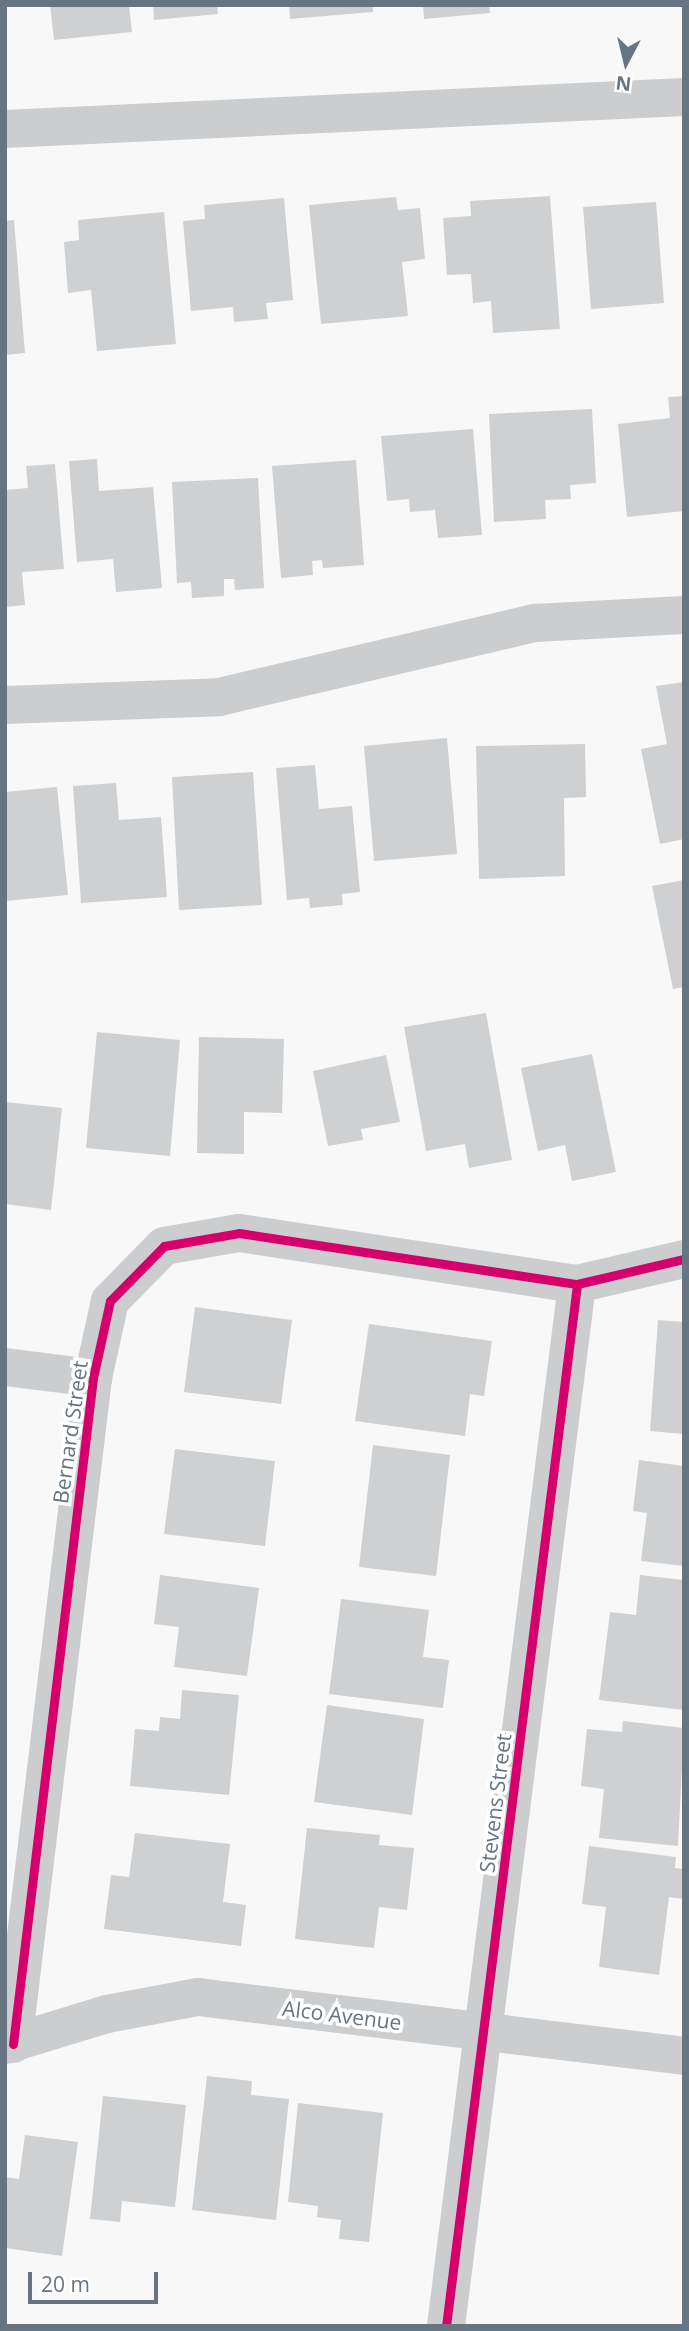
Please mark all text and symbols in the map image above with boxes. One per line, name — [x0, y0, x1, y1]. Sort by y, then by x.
north arrow — [591, 28, 661, 98]
text: N — [614, 70, 633, 98]
street label: Bernard Street — [48, 1359, 92, 1505]
street label: Stevens Street — [474, 1732, 516, 1874]
street label: Alco Avenue — [281, 1995, 403, 2035]
scale bar — [32, 2258, 161, 2302]
text: 20 m — [41, 2270, 90, 2298]

